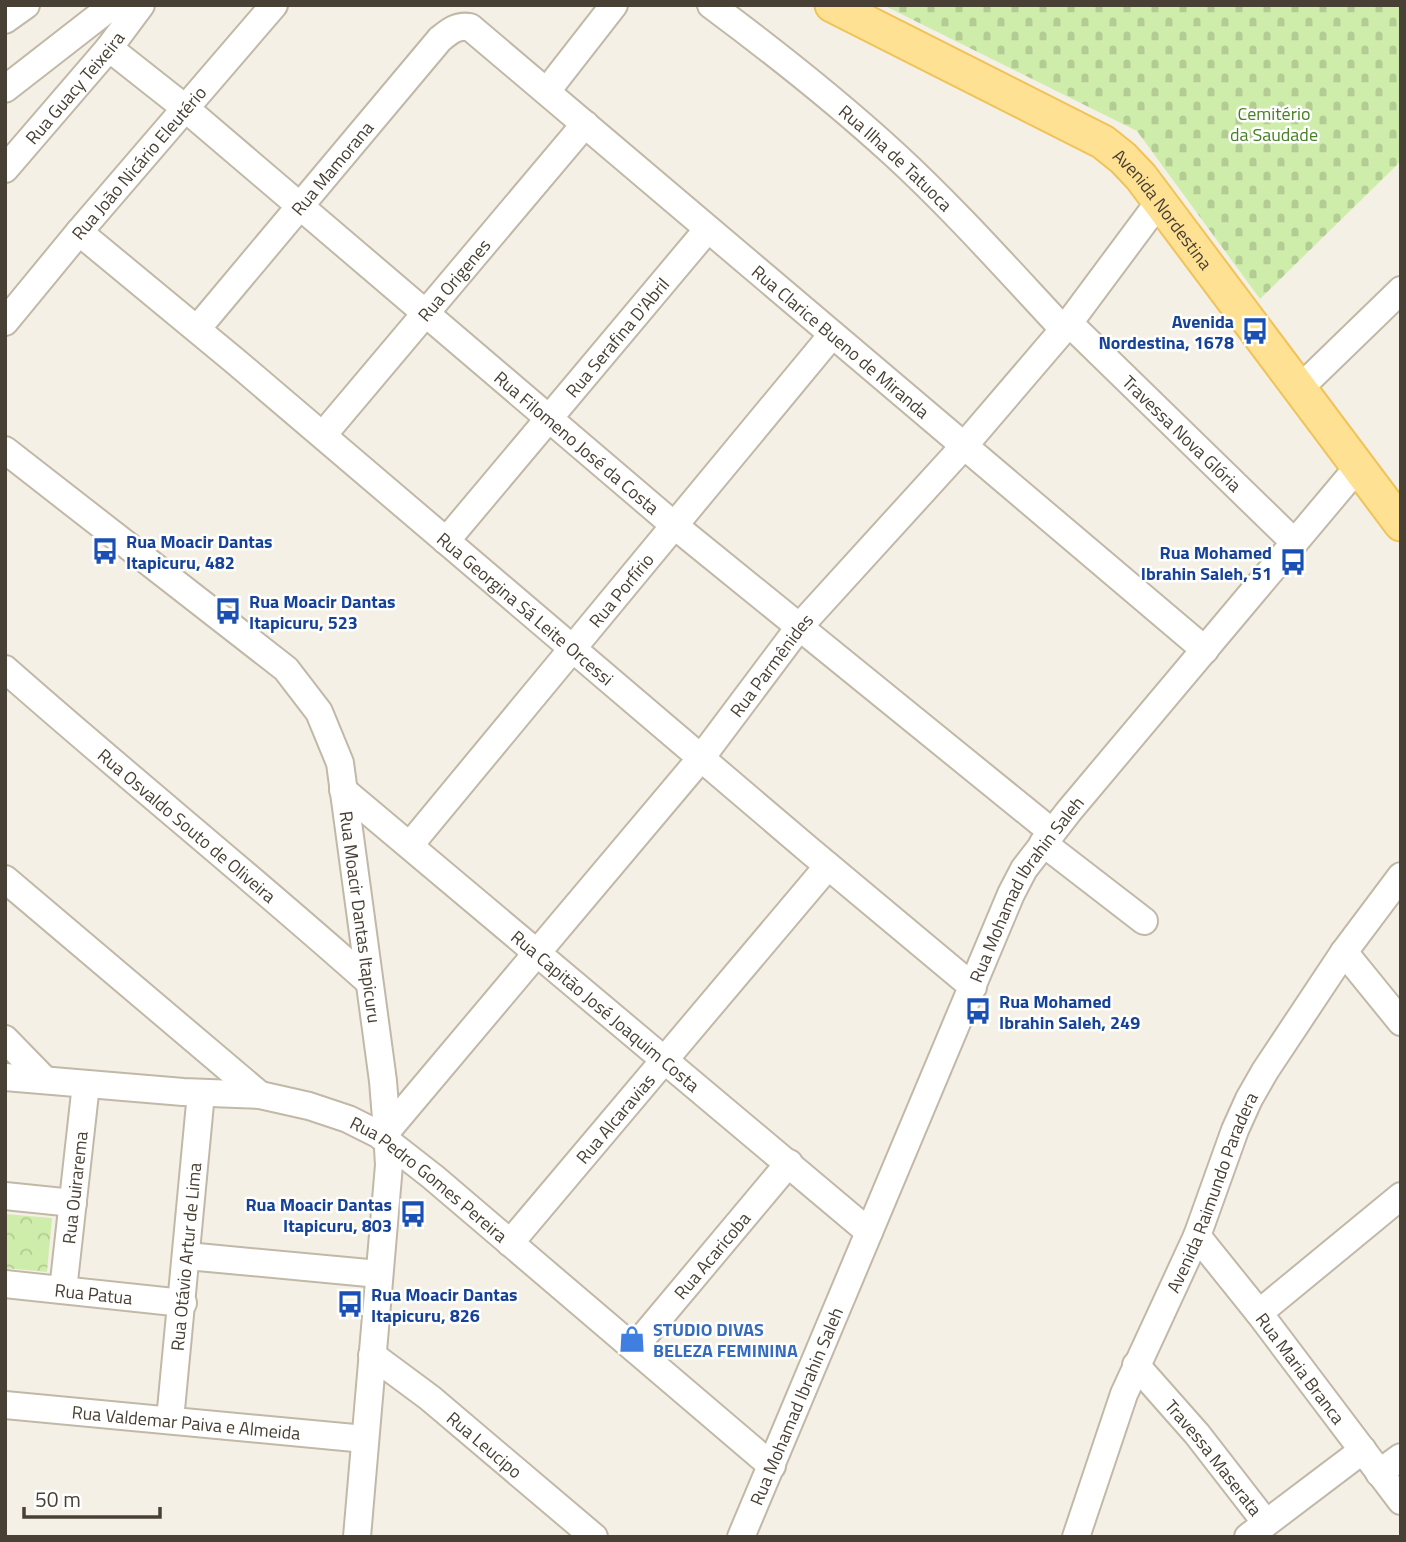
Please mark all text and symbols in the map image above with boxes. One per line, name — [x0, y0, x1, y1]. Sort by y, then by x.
street label: Rua Guacy Teixeira — [19, 26, 131, 150]
street label: Rua João Nicário Eleutério — [65, 80, 213, 245]
street label: Rua Ilha de Tatuoca — [833, 98, 959, 217]
park label: Cemitério da Saudade — [1230, 100, 1318, 148]
street label: Rua Mamorana — [284, 115, 380, 221]
street label: Avenida Nordestina — [1107, 142, 1219, 275]
street label: Rua Origenes — [411, 232, 497, 327]
street label: Rua Clarice Bueno de Miranda — [746, 258, 936, 425]
street label: Rua Serafina D'Abril — [559, 271, 675, 403]
place label: Avenida Nordestina, 1678 — [1098, 308, 1234, 356]
bus stop icon: Avenida Nordestina, 1678 — [1240, 316, 1270, 346]
street label: Rua Filomeno José da Costa — [488, 364, 665, 521]
street label: Travessa Nova Glória — [1116, 369, 1248, 498]
street label: Rua Georgina Sá Leite Orcessi — [431, 525, 620, 692]
place label: Rua Moacir Dantas Itapicuru, 482 — [126, 528, 273, 576]
bus stop icon: Rua Moacir Dantas Itapicuru, 482 — [90, 536, 120, 566]
place label: Rua Mohamed Ibrahin Saleh, 51 — [1141, 539, 1272, 587]
street label: Rua Porfírio — [582, 547, 660, 633]
bus stop icon: Rua Mohamed Ibrahin Saleh, 51 — [1278, 547, 1308, 577]
place label: Rua Moacir Dantas Itapicuru, 523 — [249, 588, 396, 636]
bus stop icon: Rua Moacir Dantas Itapicuru, 523 — [213, 596, 243, 626]
street label: Rua Parmênides — [723, 607, 819, 723]
street label: Rua Osvaldo Souto de Oliveira — [92, 742, 282, 909]
street label: Rua Mohamad Ibrahin Saleh — [962, 790, 1090, 987]
street label: Rua Moacir Dantas Itapicuru — [333, 809, 389, 1025]
street label: Rua Capitão José Joaquim Costa — [505, 923, 706, 1098]
place label: Rua Mohamed Ibrahin Saleh, 249 — [999, 988, 1140, 1036]
bus stop icon: Rua Mohamed Ibrahin Saleh, 249 — [963, 996, 993, 1026]
street label: Rua Alcaravias — [569, 1067, 661, 1169]
street label: Avenida Raimundo Paradera — [1159, 1087, 1264, 1297]
street label: Rua Pedro Gomes Pereira — [346, 1109, 514, 1249]
street label: Rua Ouirarema — [55, 1130, 94, 1246]
street label: Rua Otávio Artur de Lima — [163, 1161, 208, 1352]
place label: Rua Moacir Dantas Itapicuru, 803 — [245, 1191, 392, 1239]
bus stop icon: Rua Moacir Dantas Itapicuru, 803 — [398, 1199, 428, 1229]
street label: Rua Acaricoba — [667, 1206, 756, 1305]
street label: Rua Patua — [53, 1276, 134, 1311]
place label: Rua Moacir Dantas Itapicuru, 826 — [371, 1281, 518, 1329]
bus stop icon: Rua Moacir Dantas Itapicuru, 826 — [335, 1289, 365, 1319]
street label: Rua Mohamad Ibrahin Saleh — [742, 1303, 850, 1509]
street label: Rua Maria Branca — [1250, 1307, 1352, 1430]
place label: STUDIO DIVAS BELEZA FEMININA — [653, 1316, 798, 1364]
shop icon: STUDIO DIVAS BELEZA FEMININA — [617, 1324, 647, 1354]
street label: Travessa Maserata — [1159, 1393, 1269, 1521]
street label: Rua Valdemar Paiva e Almeida — [71, 1398, 302, 1446]
street label: Rua Leucipo — [441, 1404, 528, 1484]
scale bar — [24, 1476, 161, 1520]
text: 50 m — [35, 1483, 81, 1515]

